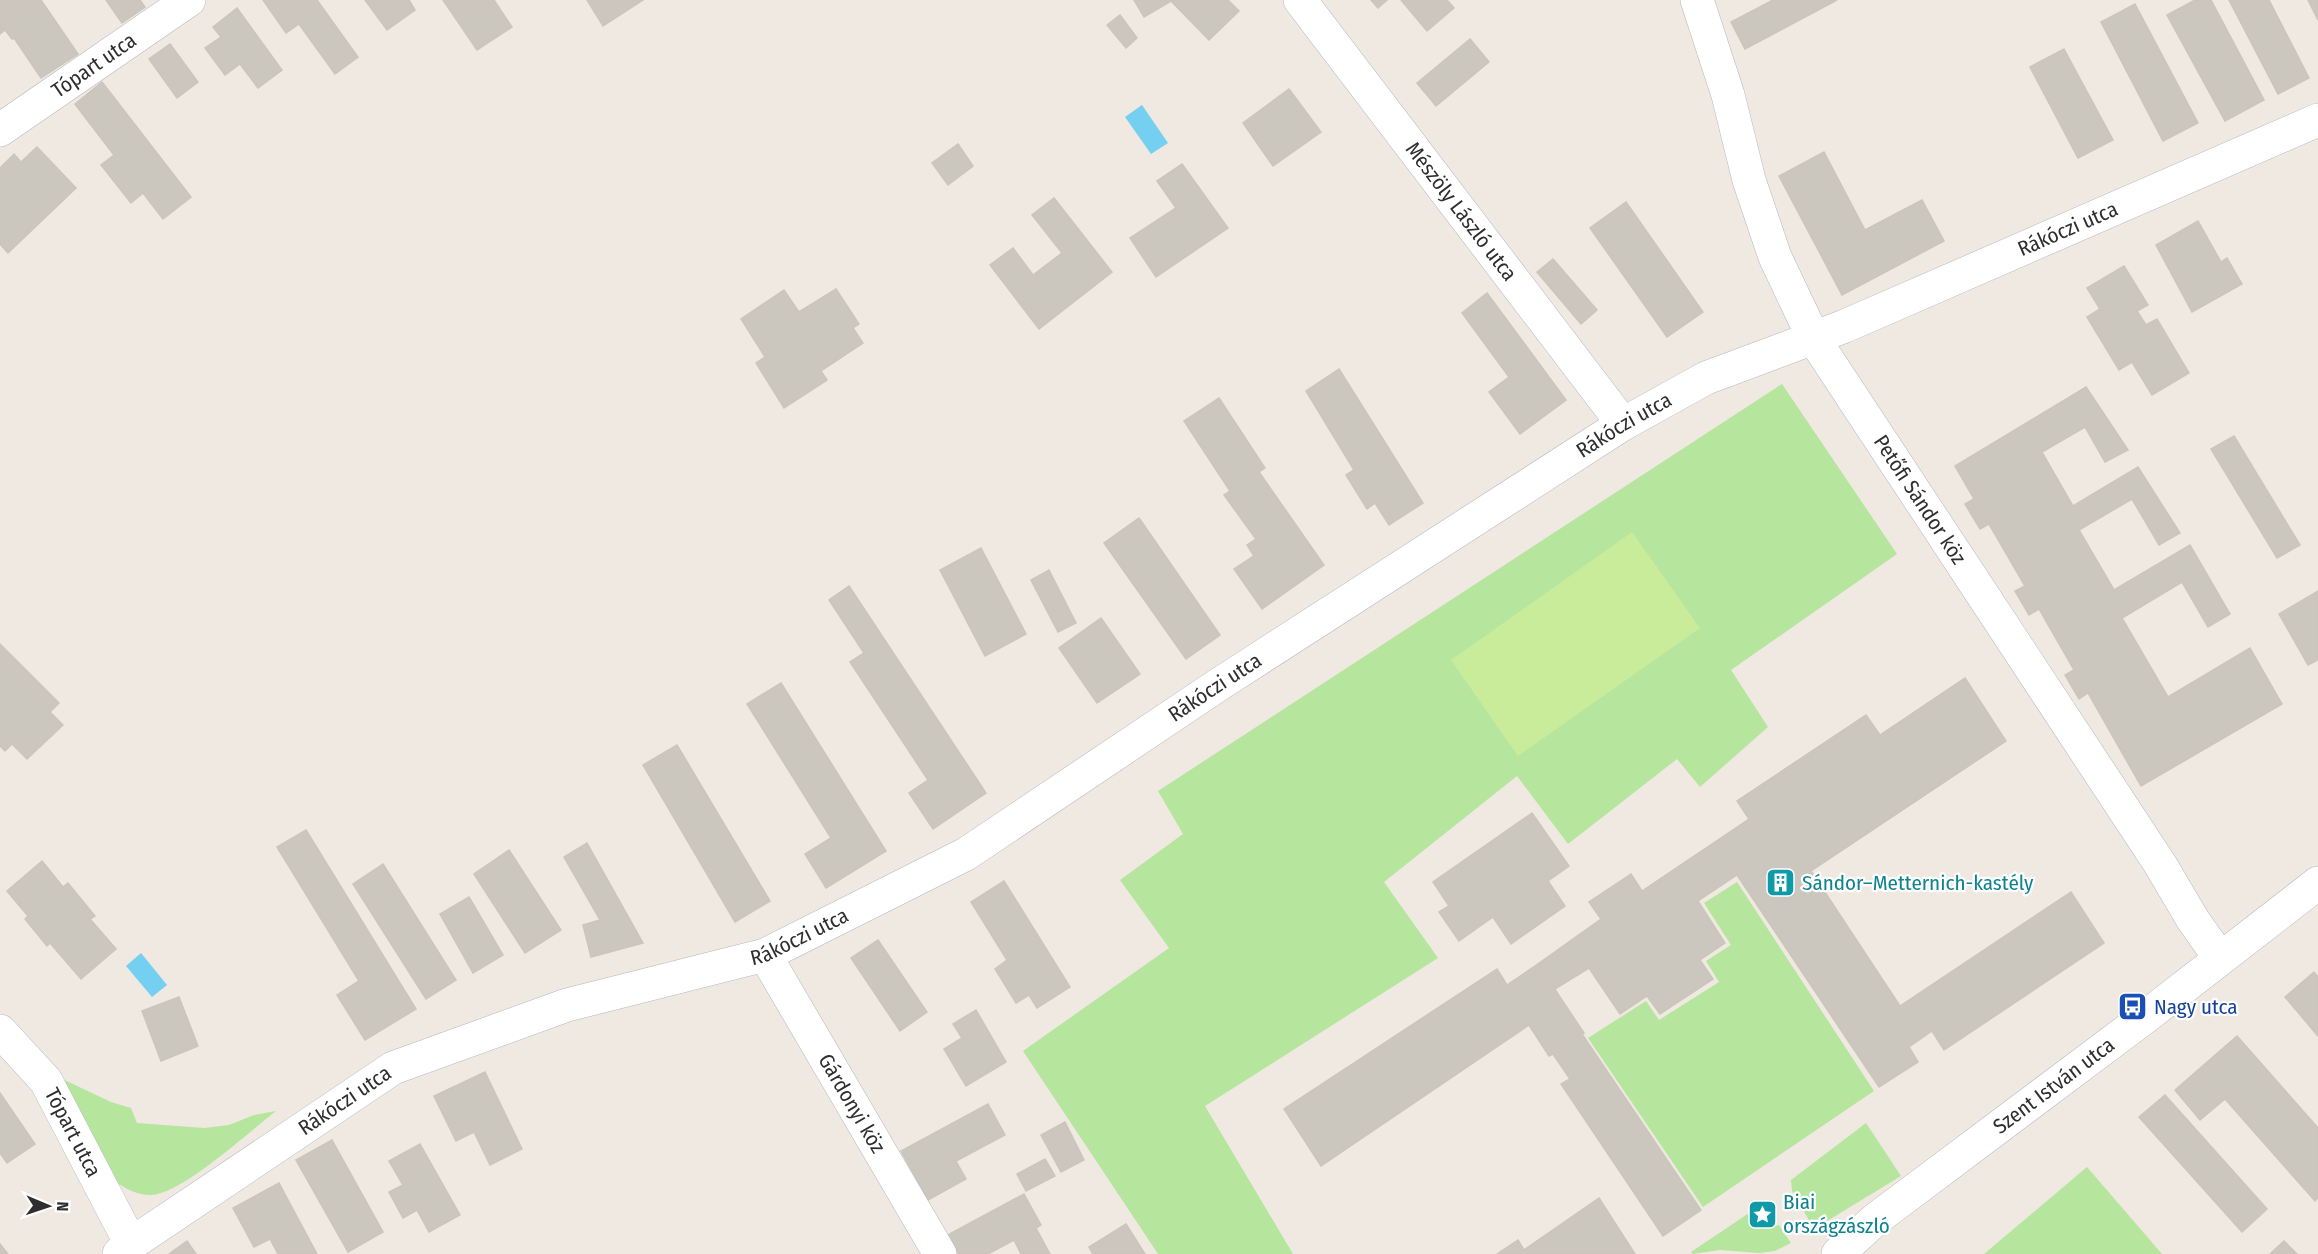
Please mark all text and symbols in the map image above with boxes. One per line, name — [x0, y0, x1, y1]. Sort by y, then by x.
street label: Tópart utca — [47, 27, 141, 104]
street label: Mészöly László utca — [1400, 137, 1522, 286]
street label: Rákóczi utca — [2014, 196, 2122, 262]
street label: Rákóczi utca — [1572, 387, 1676, 464]
street label: Petőfi Sándor köz — [1868, 430, 1972, 569]
street label: Rákóczi utca — [1163, 647, 1266, 728]
building icon: Sándor–Metternich-kastély — [1765, 867, 1797, 899]
place label: Sándor–Metternich-kastély — [1802, 870, 2034, 896]
street label: Rákóczi utca — [748, 902, 853, 971]
bus stop icon: Nagy utca — [2117, 991, 2149, 1023]
place label: Nagy utca — [2154, 994, 2238, 1020]
street label: Szent István utca — [1988, 1032, 2120, 1139]
street label: Gárdonyi köz — [813, 1049, 891, 1158]
street label: Rákóczi utca — [293, 1060, 396, 1141]
street label: Tópart utca — [39, 1084, 107, 1181]
north arrow — [18, 1176, 78, 1236]
place label: Biai országzászló — [1783, 1189, 1890, 1239]
place icon: Biai országzászló — [1746, 1198, 1778, 1230]
text: N — [53, 1201, 72, 1212]

